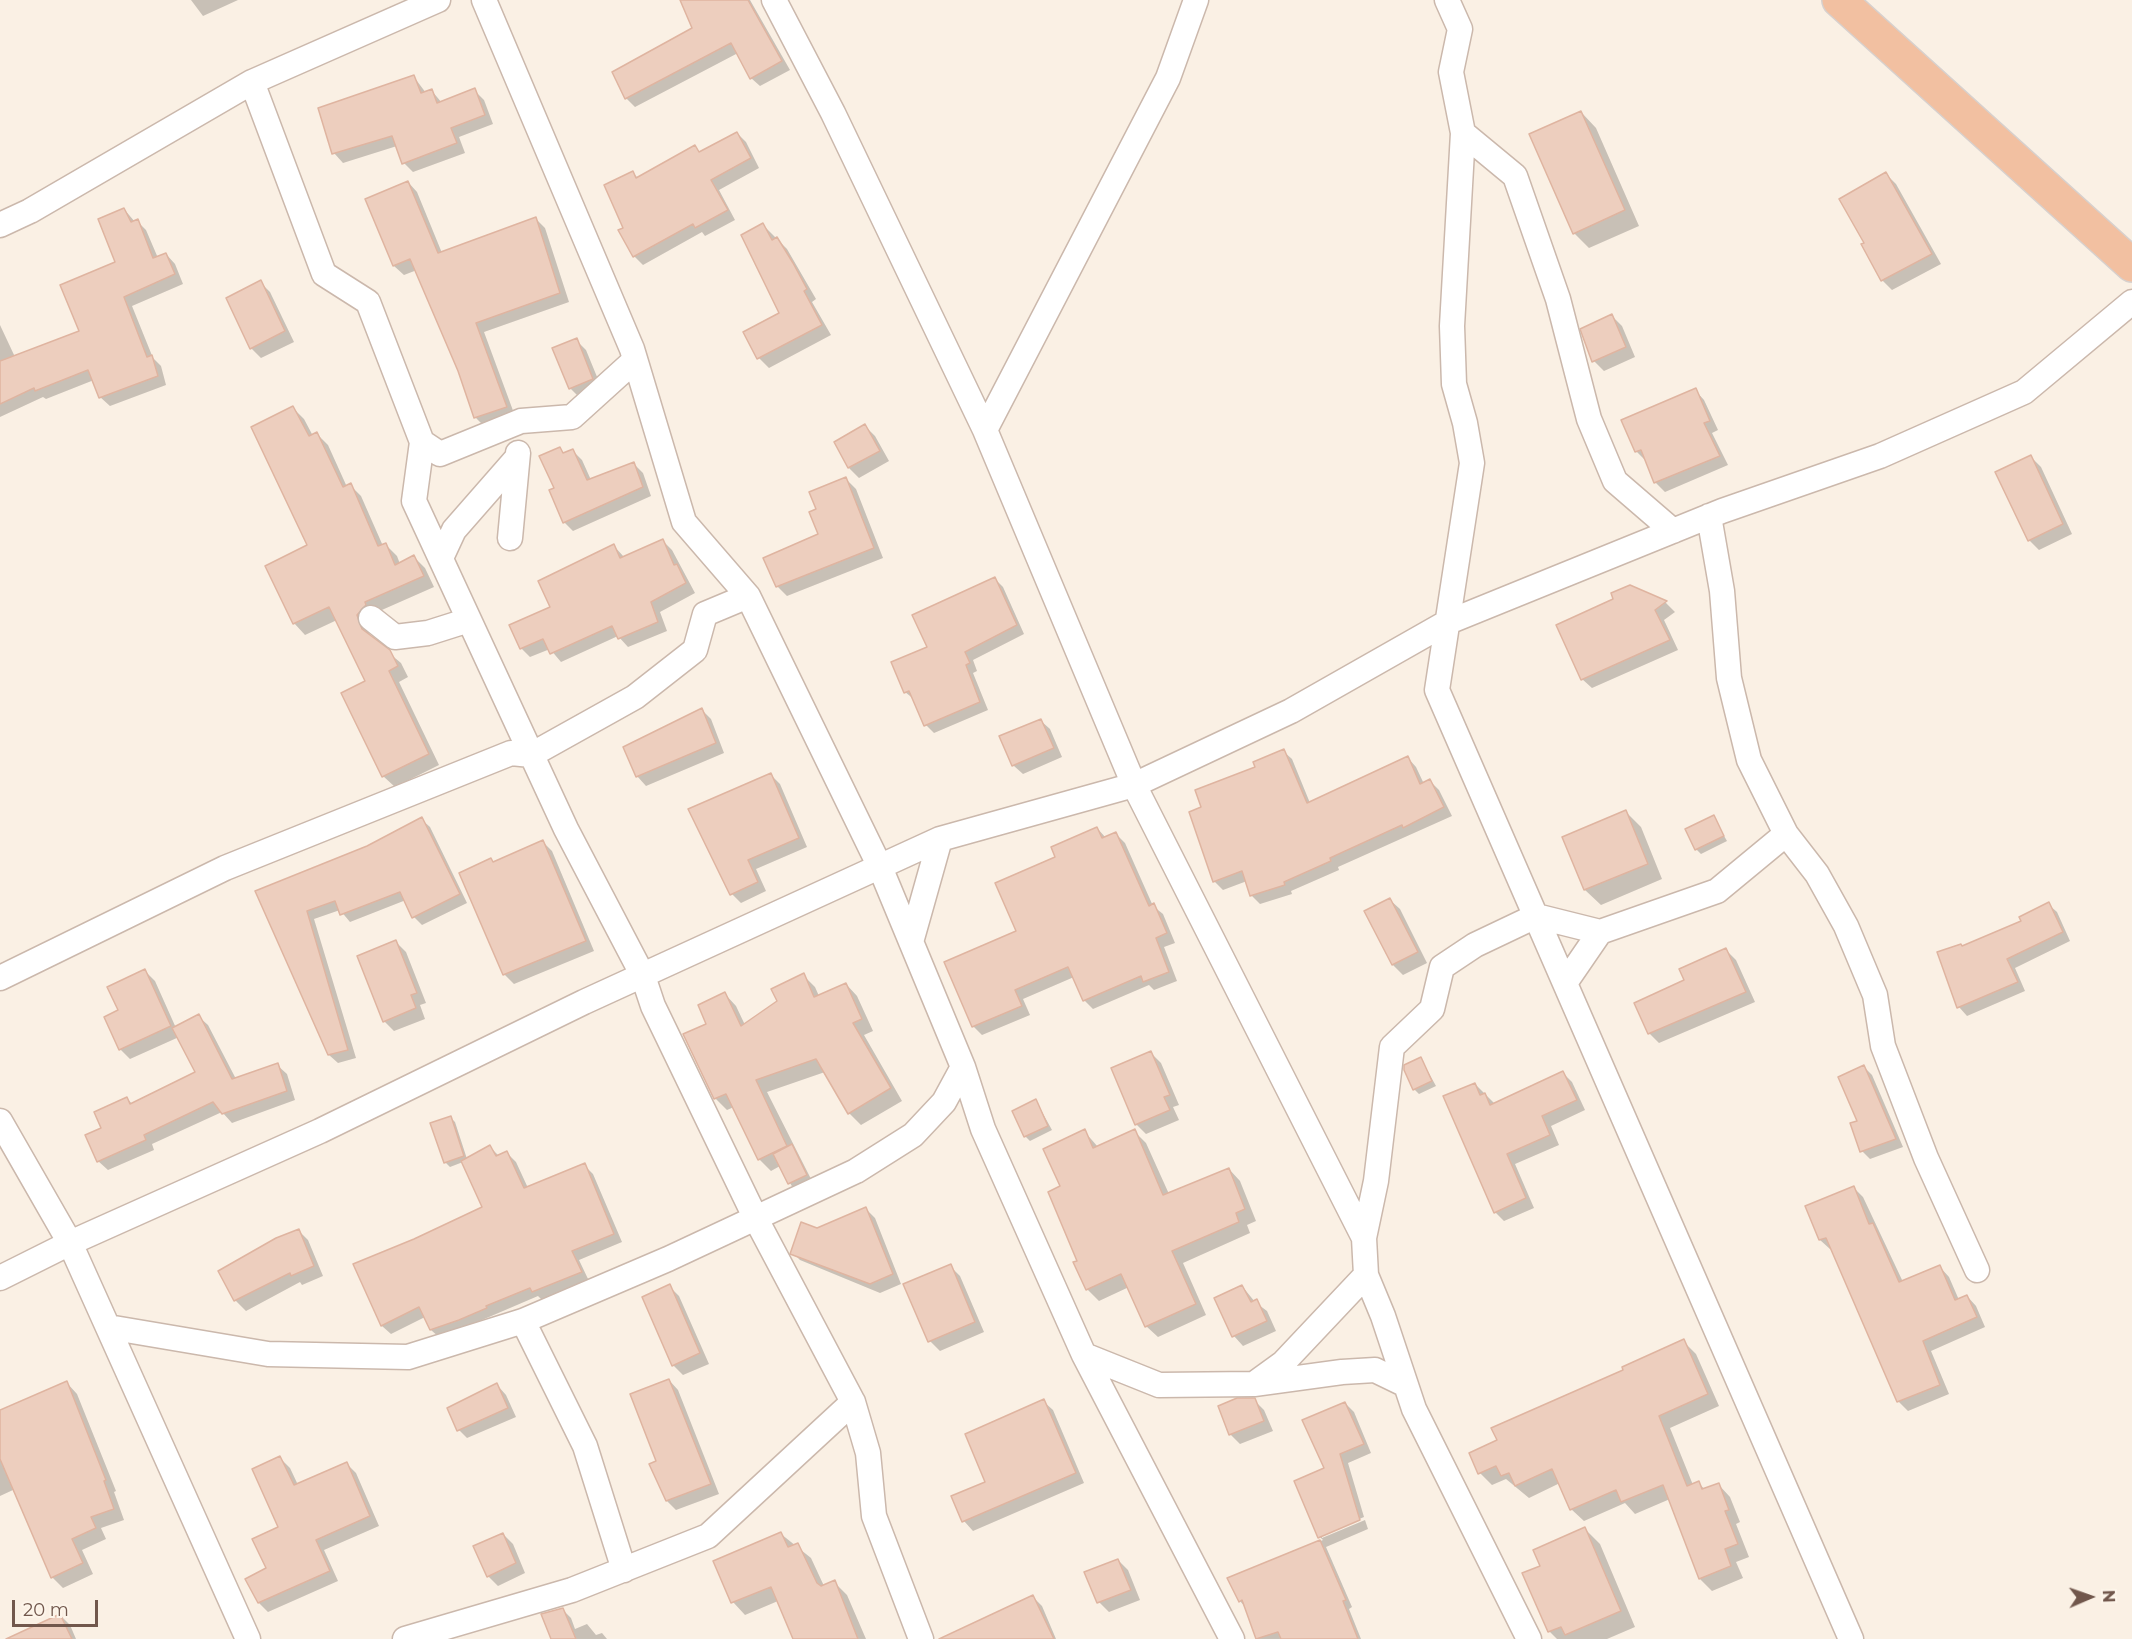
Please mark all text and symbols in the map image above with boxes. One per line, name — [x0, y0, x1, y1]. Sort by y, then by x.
north arrow — [2060, 1567, 2120, 1627]
scale bar — [15, 1588, 100, 1626]
text: N — [2099, 1590, 2118, 1603]
text: 20 m — [23, 1599, 69, 1621]

